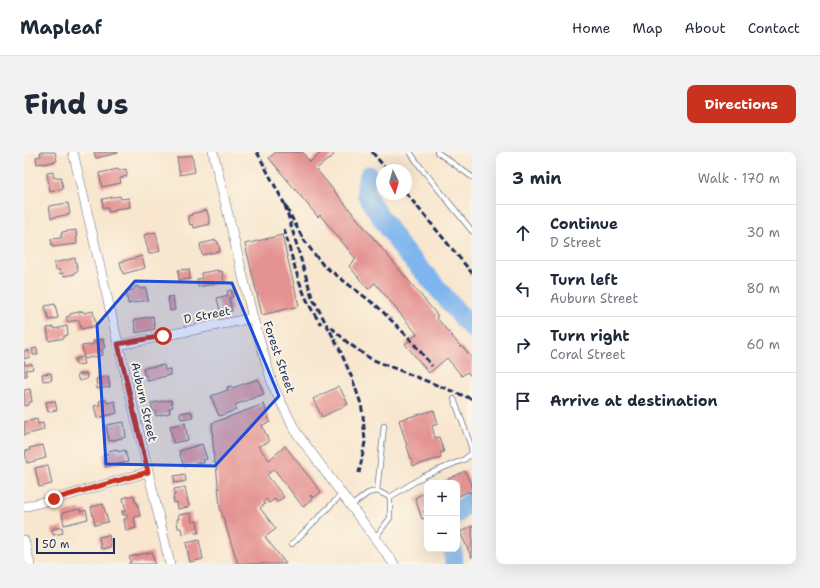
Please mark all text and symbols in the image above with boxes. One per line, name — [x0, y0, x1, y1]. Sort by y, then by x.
text: Mapleaf — [20, 15, 102, 40]
text: Home — [572, 19, 611, 37]
text: Map — [633, 19, 663, 37]
text: About — [685, 19, 726, 37]
text: Contact — [748, 19, 800, 37]
text: Find us — [24, 85, 129, 123]
button: Directions — [687, 85, 796, 123]
north arrow — [376, 164, 412, 200]
text: 3 min — [512, 167, 562, 189]
text: Walk · 170 m — [698, 170, 780, 187]
text: Continue — [550, 214, 618, 234]
icon: ahead — [512, 222, 534, 244]
text: 30 m — [746, 224, 780, 241]
text: D Street — [550, 234, 601, 251]
text: Turn left — [550, 270, 618, 290]
icon: left — [512, 278, 534, 300]
text: 80 m — [746, 280, 780, 297]
text: Auburn Street — [550, 290, 638, 307]
street label: D Street — [182, 303, 232, 327]
street label: Forest Street — [259, 319, 299, 395]
text: Turn right — [550, 326, 630, 346]
route start — [154, 327, 172, 345]
icon: right — [512, 334, 534, 356]
text: 60 m — [747, 336, 780, 353]
text: Coral Street — [550, 346, 625, 363]
street label: Auburn Street — [127, 361, 161, 443]
icon: arrive — [512, 390, 534, 412]
text: Arrive at destination — [550, 391, 718, 411]
map controls — [424, 480, 460, 552]
button: + — [424, 480, 460, 516]
route end — [45, 490, 63, 508]
button: − — [424, 516, 460, 552]
scale bar — [36, 536, 115, 555]
text: 50 m — [42, 537, 70, 552]

